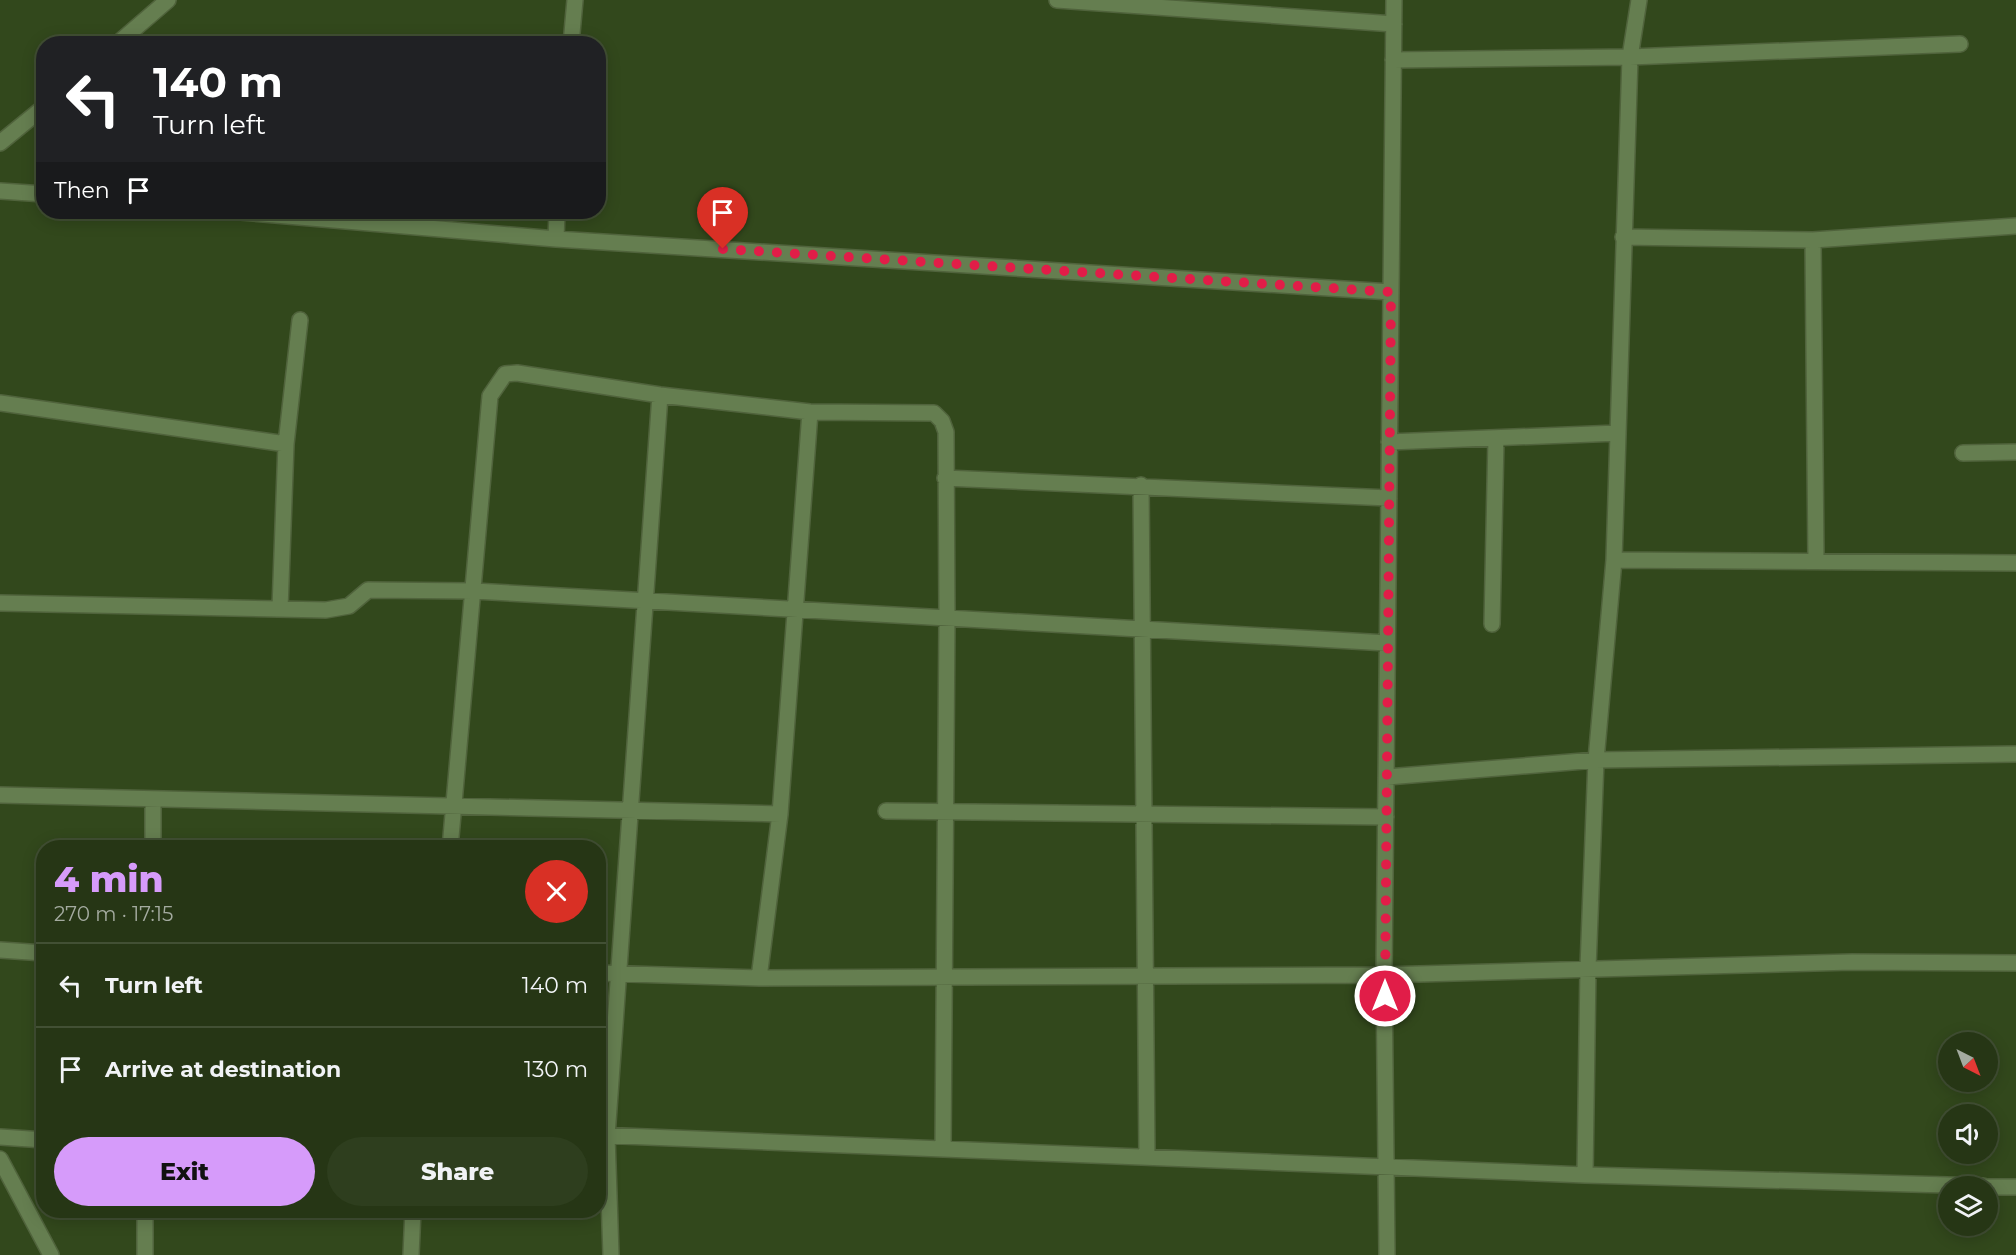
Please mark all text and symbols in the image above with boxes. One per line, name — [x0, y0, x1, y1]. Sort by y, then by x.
text: 140 m — [153, 56, 283, 108]
icon: left — [54, 60, 132, 138]
text: Turn left — [153, 108, 266, 141]
icon: arrive — [122, 174, 155, 207]
text: Then — [54, 177, 110, 204]
pin — [697, 187, 748, 249]
icon: arrive — [706, 196, 739, 229]
text: 4 min — [54, 857, 164, 901]
button: close — [525, 860, 588, 923]
text: 270 m · 17:15 — [54, 902, 173, 926]
position arrow — [1353, 964, 1417, 1028]
icon: left — [54, 969, 87, 1002]
text: Turn left — [105, 972, 203, 999]
text: 140 m — [522, 972, 588, 999]
north arrow — [1938, 1032, 1998, 1092]
map controls — [1938, 1032, 1998, 1236]
icon: arrive — [54, 1053, 87, 1086]
text: Arrive at destination — [105, 1056, 341, 1083]
text: 130 m — [524, 1056, 588, 1083]
button: sound — [1938, 1104, 1998, 1164]
button: Exit — [54, 1137, 315, 1206]
button: Share — [327, 1137, 588, 1206]
button: layers — [1938, 1176, 1998, 1236]

